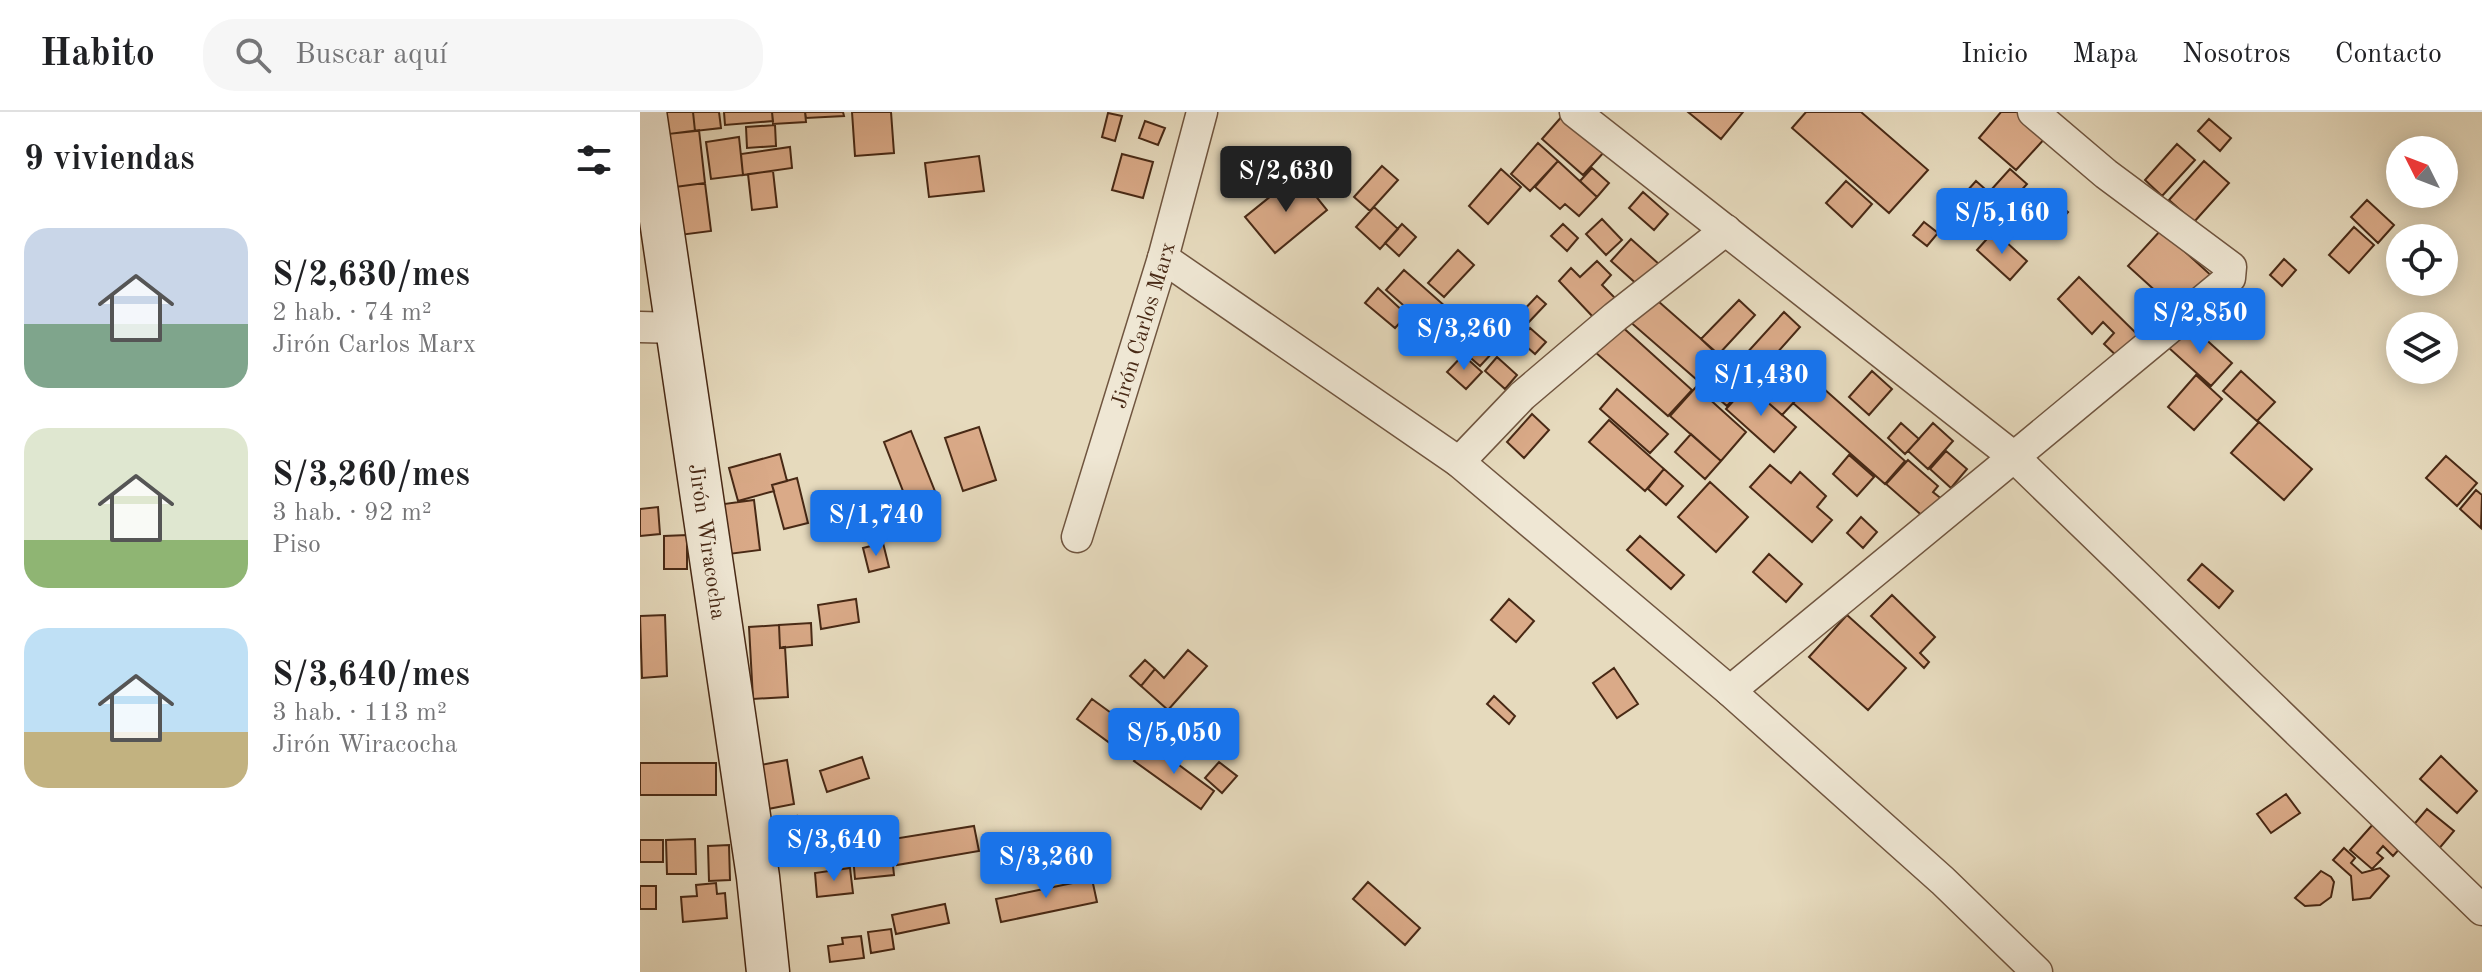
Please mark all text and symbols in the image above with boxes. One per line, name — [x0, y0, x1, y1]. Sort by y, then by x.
search box — [203, 19, 763, 91]
icon: search — [231, 33, 275, 77]
text: Habito — [40, 36, 155, 74]
text: Buscar aquí — [295, 40, 447, 70]
text: Inicio — [1961, 41, 2028, 69]
text: Mapa — [2072, 41, 2138, 69]
text: Nosotros — [2182, 41, 2291, 69]
text: Contacto — [2335, 41, 2442, 69]
north arrow — [2386, 136, 2458, 208]
map controls — [2386, 136, 2458, 384]
icon: filters — [572, 138, 616, 182]
text: 9 viviendas — [24, 143, 195, 177]
pin: S/2,630 — [1212, 146, 1360, 214]
text: S/2,630 — [1238, 159, 1334, 185]
pin: S/5,160 — [1928, 188, 2076, 256]
text: S/5,160 — [1954, 201, 2050, 227]
button: locate — [2386, 224, 2458, 296]
street label: Jirón Carlos Marx — [1108, 240, 1180, 411]
text: S/2,630/mes — [272, 259, 470, 293]
icon: home — [88, 260, 184, 356]
pin: S/2,850 — [2126, 288, 2274, 356]
text: 2 hab. · 74 m² — [272, 300, 432, 326]
text: S/2,850 — [2152, 301, 2248, 327]
pin: S/3,260 — [1390, 304, 1538, 372]
button: layers — [2386, 312, 2458, 384]
text: S/3,260 — [1416, 317, 1512, 343]
text: Jirón Carlos Marx — [272, 332, 476, 358]
pin: S/1,430 — [1687, 350, 1835, 418]
text: S/1,430 — [1713, 363, 1809, 389]
text: S/3,260/mes — [272, 459, 470, 493]
icon: home — [88, 460, 184, 556]
street label: Jirón Wiracocha — [684, 462, 729, 621]
pin: S/1,740 — [802, 490, 950, 558]
text: 3 hab. · 92 m² — [272, 500, 432, 526]
text: S/1,740 — [828, 503, 924, 529]
text: Piso — [272, 532, 321, 558]
text: S/3,640/mes — [272, 659, 470, 693]
icon: home — [88, 660, 184, 756]
text: 3 hab. · 113 m² — [272, 700, 447, 726]
pin: S/5,050 — [1100, 708, 1248, 776]
text: S/5,050 — [1126, 721, 1222, 747]
text: Jirón Wiracocha — [272, 732, 458, 758]
pin: S/3,640 — [760, 815, 908, 883]
text: S/3,640 — [786, 828, 882, 854]
pin: S/3,260 — [972, 832, 1120, 900]
text: S/3,260 — [998, 845, 1094, 871]

